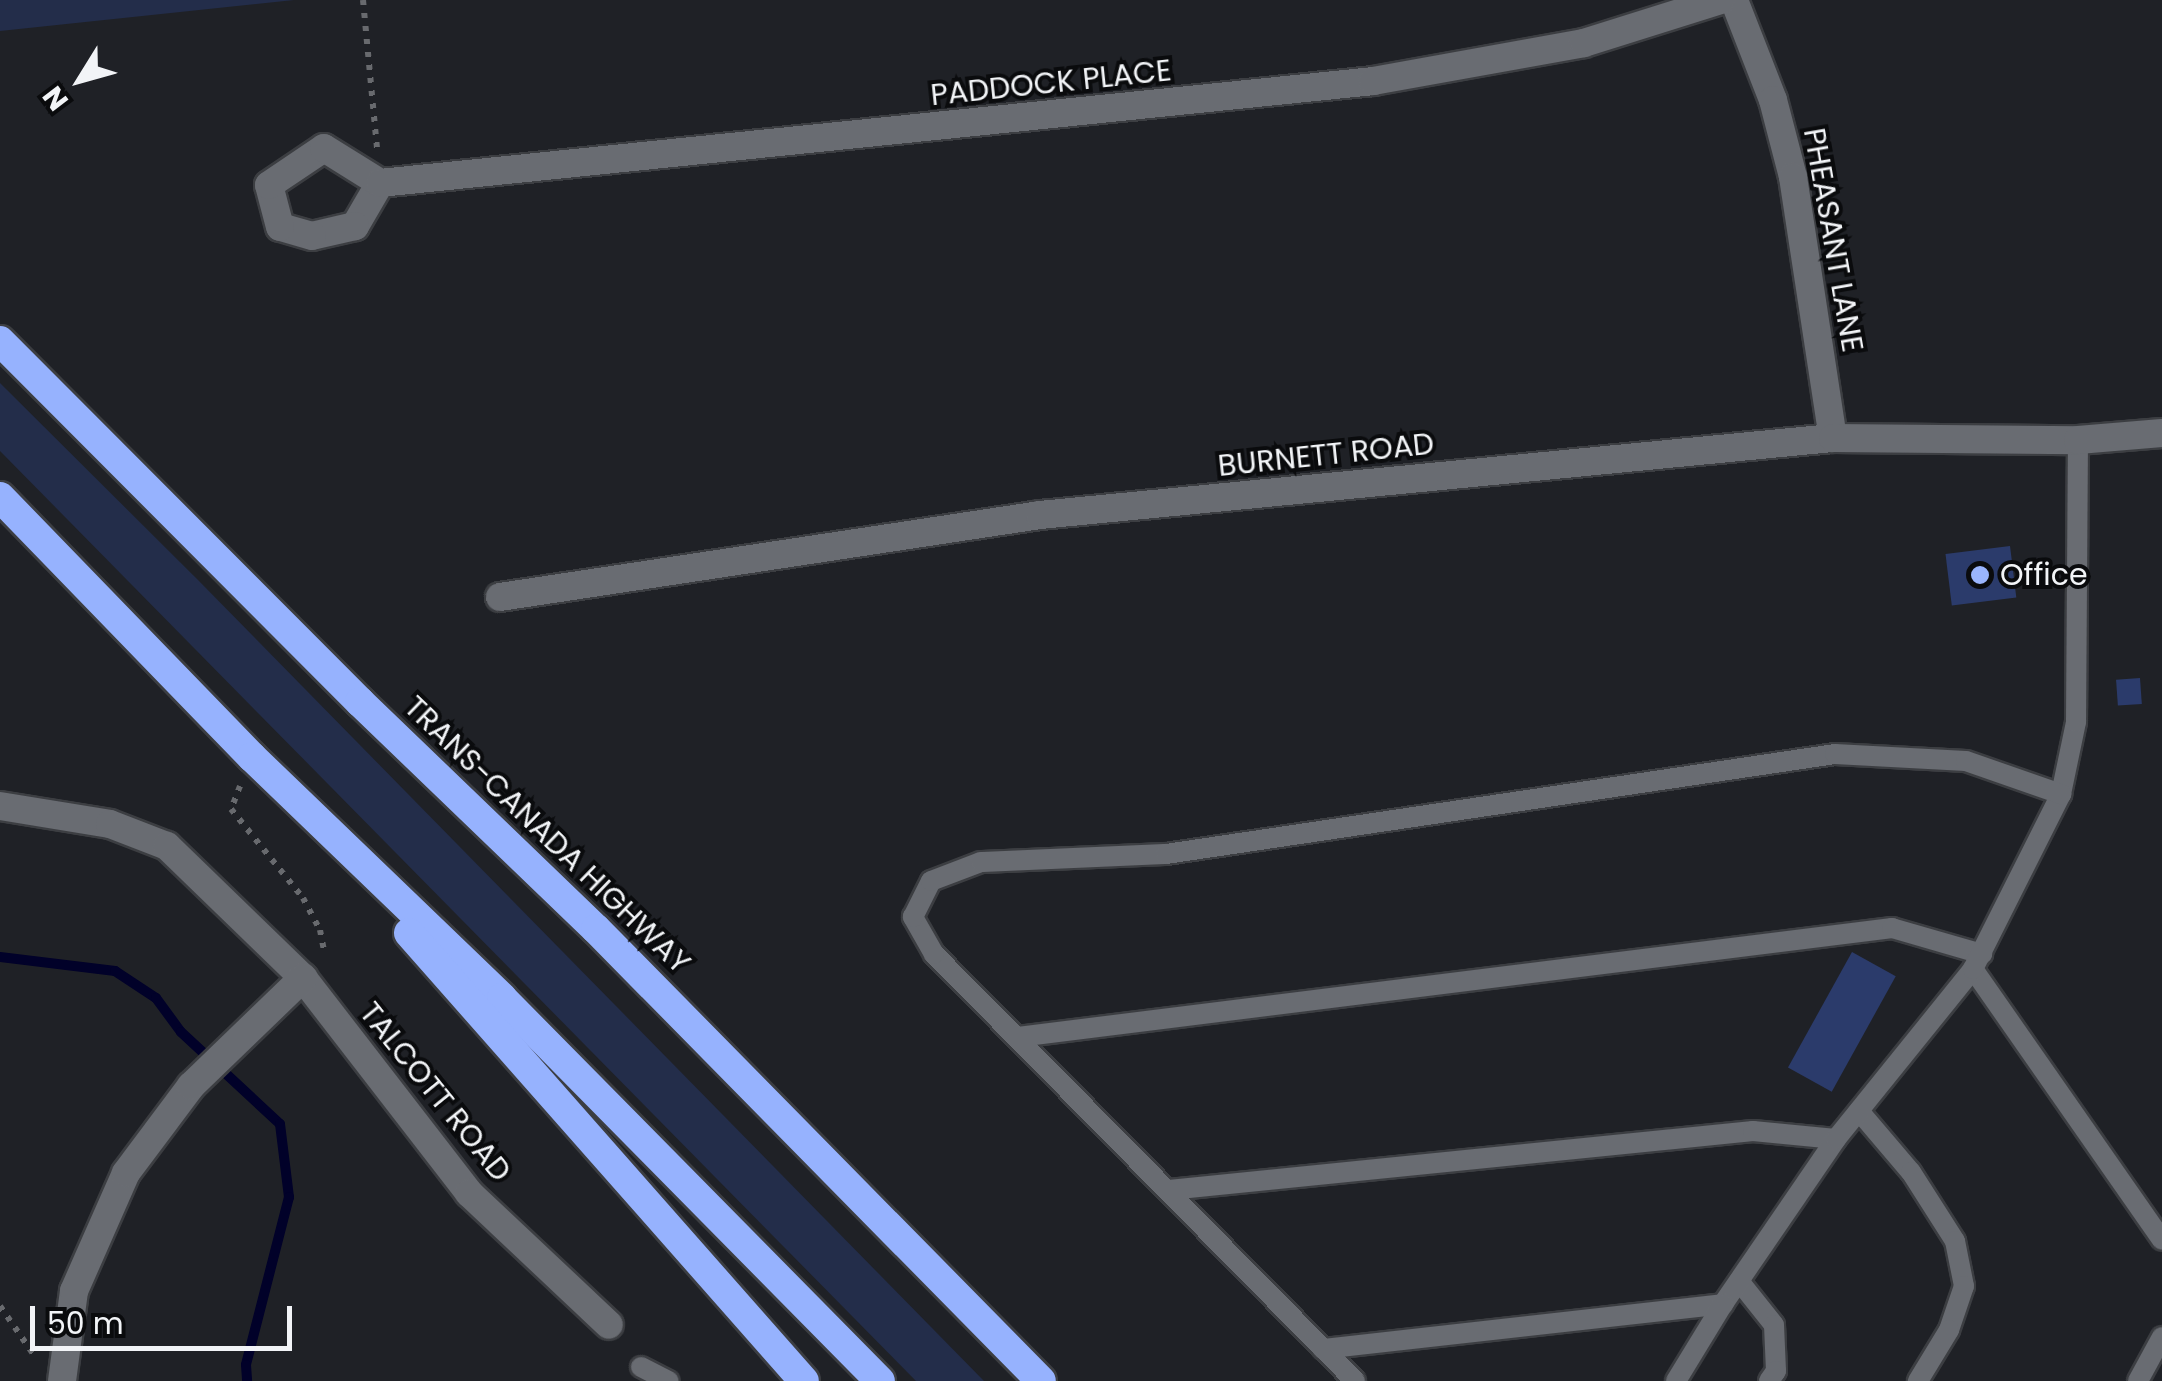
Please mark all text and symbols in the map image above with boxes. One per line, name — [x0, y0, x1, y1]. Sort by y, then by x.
north arrow — [30, 30, 130, 130]
street label: PADDOCK PLACE — [929, 52, 1173, 114]
text: N — [34, 78, 78, 119]
street label: PHEASANT LANE — [1796, 125, 1870, 355]
street label: BURNETT ROAD — [1216, 426, 1436, 484]
place label: Office — [2000, 557, 2088, 593]
marker: Office — [1969, 564, 1991, 586]
street label: TRANS-CANADA HIGHWAY — [397, 689, 697, 981]
street label: TALCOTT ROAD — [352, 995, 518, 1189]
scale bar — [35, 1286, 298, 1348]
text: 50 m — [47, 1302, 124, 1345]

